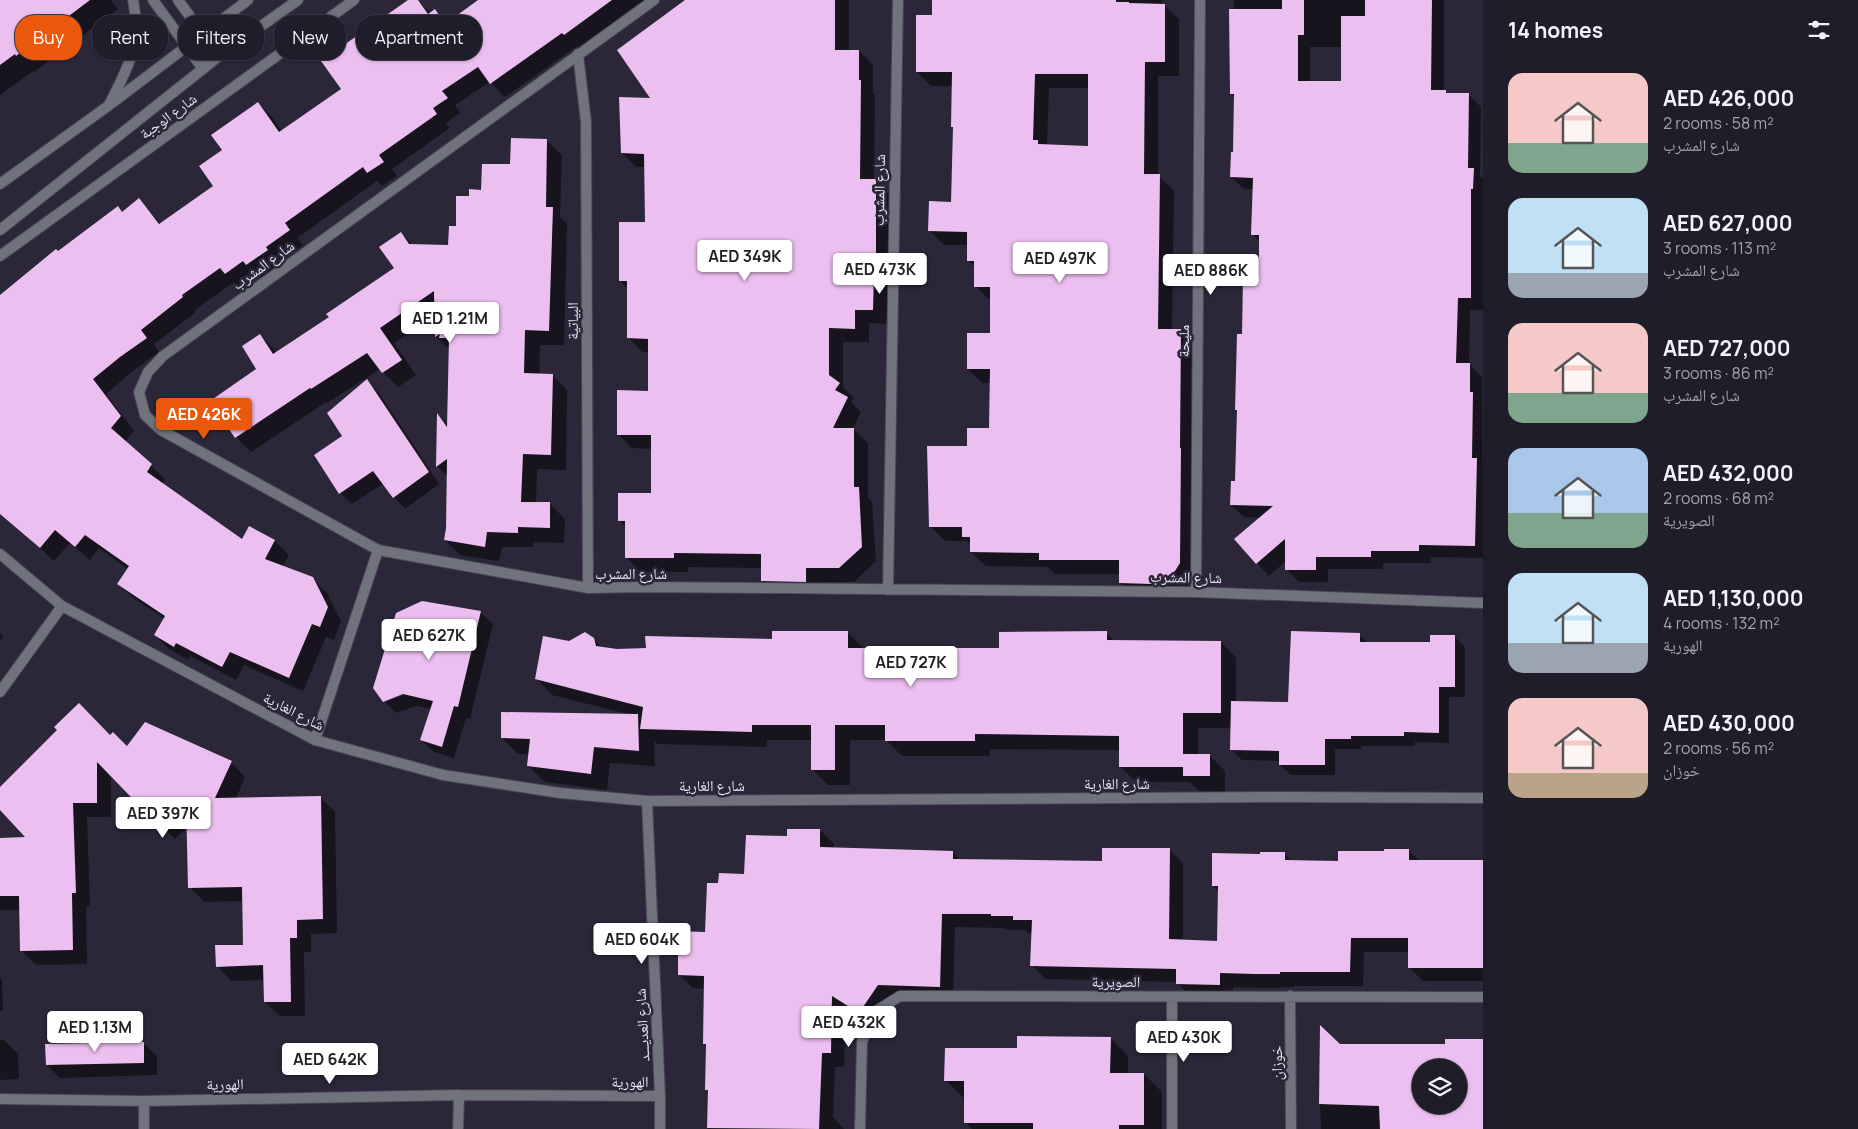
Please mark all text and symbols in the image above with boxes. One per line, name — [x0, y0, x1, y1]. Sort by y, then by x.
chip: Buy — [15, 15, 82, 60]
chip: Rent — [92, 15, 168, 60]
chip: Filters — [178, 15, 264, 60]
chip: New — [274, 15, 346, 60]
chip: Apartment — [356, 15, 482, 60]
text: 14 homes — [1508, 16, 1603, 44]
icon: filters — [1805, 16, 1833, 44]
text: AED 426,000 — [1663, 84, 1794, 112]
street label: شارع الوجبة — [135, 88, 201, 144]
icon: home — [1548, 93, 1608, 153]
text: 2 rooms · 58 m² — [1663, 112, 1774, 134]
text: شارع المشرب — [1663, 134, 1740, 156]
street label: شارع المشرب — [868, 154, 890, 226]
text: AED 627,000 — [1663, 209, 1793, 237]
icon: home — [1548, 218, 1608, 278]
street label: شارع المشرب — [228, 235, 298, 295]
text: 3 rooms · 113 m² — [1663, 237, 1776, 259]
pin: AED 349K — [693, 240, 797, 282]
pin: AED 497K — [1008, 242, 1112, 284]
text: AED 349K — [708, 245, 782, 267]
text: AED 497K — [1024, 247, 1096, 269]
pin: AED 473K — [828, 252, 932, 295]
pin: AED 886K — [1159, 254, 1263, 296]
text: AED 473K — [844, 258, 916, 280]
text: AED 886K — [1174, 259, 1248, 281]
text: شارع المشرب — [1663, 259, 1740, 281]
pin: AED 1.21M — [393, 302, 507, 344]
street label: البياتية — [562, 302, 583, 340]
text: AED 1.21M — [412, 307, 488, 329]
street label: مليحة — [1173, 324, 1194, 357]
text: AED 727,000 — [1663, 334, 1791, 362]
icon: home — [1548, 343, 1608, 403]
text: 3 rooms · 86 m² — [1663, 362, 1774, 384]
text: شارع المشرب — [1663, 384, 1740, 406]
pin: AED 426K — [152, 398, 256, 440]
text: AED 426K — [167, 403, 241, 425]
text: AED 432,000 — [1663, 459, 1794, 487]
icon: home — [1548, 468, 1608, 528]
text: 2 rooms · 68 m² — [1663, 487, 1774, 509]
text: الصويرية — [1663, 509, 1715, 531]
street label: شارع المشرب — [595, 563, 667, 584]
street label: شارع المشرب — [1150, 566, 1222, 588]
text: AED 1,130,000 — [1663, 584, 1804, 612]
icon: home — [1548, 593, 1608, 653]
text: 4 rooms · 132 m² — [1663, 612, 1780, 634]
pin: AED 627K — [377, 618, 481, 661]
text: AED 627K — [393, 624, 465, 646]
text: الهورية — [1663, 634, 1703, 656]
pin: AED 727K — [859, 646, 963, 688]
text: AED 727K — [875, 651, 947, 673]
street label: شارع الغارية — [260, 687, 328, 735]
text: AED 430,000 — [1663, 709, 1795, 737]
icon: home — [1548, 718, 1608, 778]
text: 2 rooms · 56 m² — [1663, 737, 1774, 759]
text: خوزان — [1663, 759, 1700, 781]
street label: شارع الغارية — [1084, 773, 1150, 794]
street label: شارع الغارية — [679, 775, 745, 796]
pin: AED 397K — [111, 796, 215, 839]
text: AED 397K — [127, 802, 199, 824]
pin: AED 604K — [590, 922, 694, 965]
text: AED 604K — [604, 928, 680, 950]
street label: الصويرية — [1092, 971, 1140, 992]
street label: شارع العديـــد — [630, 988, 654, 1062]
pin: AED 432K — [797, 1006, 901, 1048]
pin: AED 1.13M — [38, 1010, 152, 1053]
text: AED 432K — [812, 1011, 886, 1033]
text: AED 1.13M — [58, 1016, 132, 1038]
pin: AED 430K — [1132, 1020, 1236, 1063]
text: AED 430K — [1147, 1026, 1221, 1048]
pin: AED 642K — [278, 1042, 382, 1085]
street label: خوزان — [1266, 1045, 1287, 1080]
text: AED 642K — [293, 1048, 367, 1070]
map controls — [1412, 1059, 1467, 1114]
button: layers — [1412, 1059, 1467, 1114]
street label: الهورية — [611, 1071, 649, 1092]
street label: الهورية — [206, 1073, 244, 1095]

